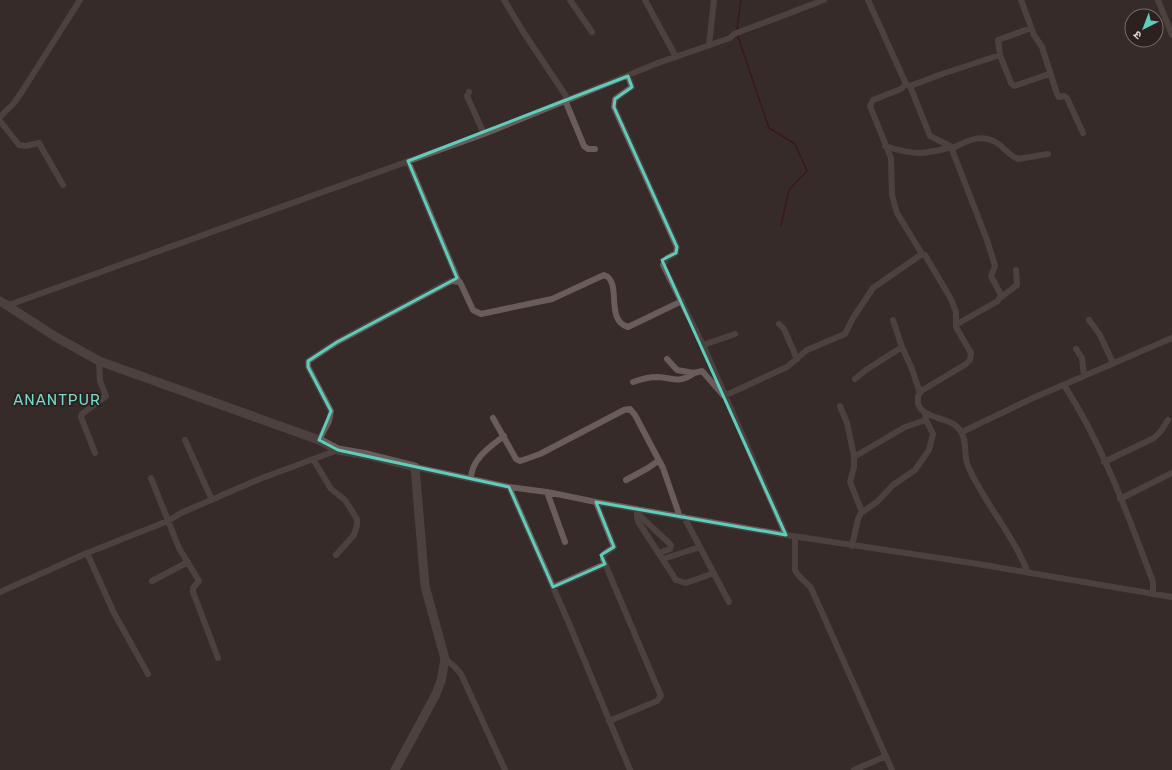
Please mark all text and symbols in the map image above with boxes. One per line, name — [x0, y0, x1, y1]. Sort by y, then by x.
north arrow — [1124, 8, 1164, 48]
text: उ — [1130, 28, 1144, 42]
district label: ANANTPUR — [13, 391, 101, 409]

